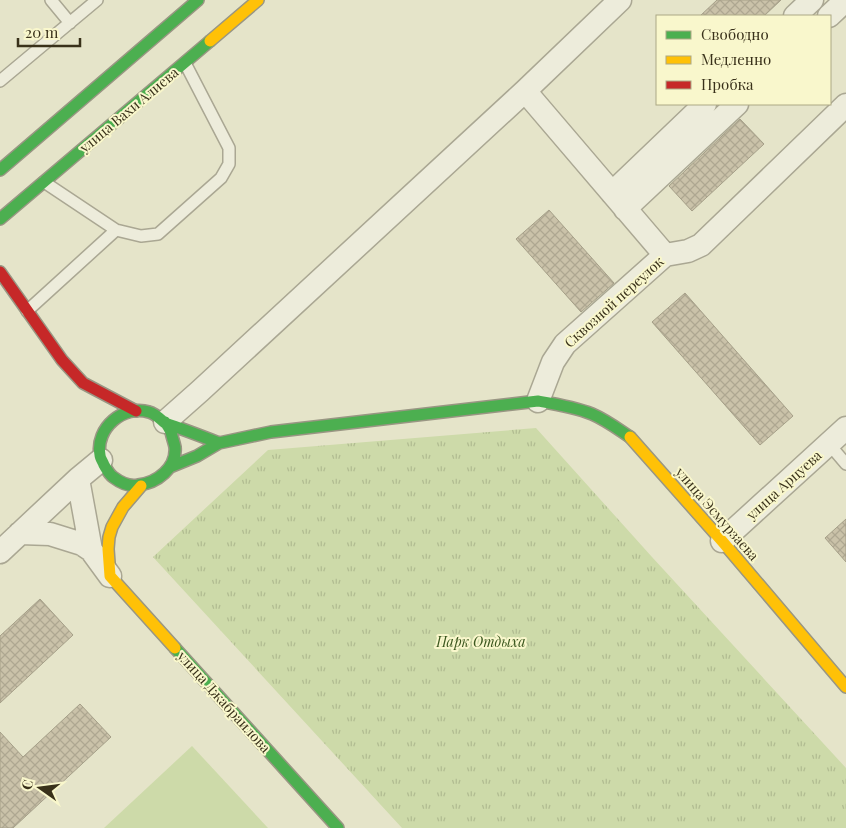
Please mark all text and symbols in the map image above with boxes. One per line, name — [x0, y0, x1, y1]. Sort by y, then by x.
scale bar — [18, 15, 80, 47]
legend — [656, 15, 831, 105]
text: 20 m — [25, 22, 59, 42]
text: Свободно — [701, 24, 769, 44]
text: Медленно — [701, 49, 771, 69]
street label: улица Вахи Алиева — [74, 63, 182, 157]
text: Пробка — [701, 74, 754, 94]
street label: Сквозной переулок — [560, 252, 667, 351]
street label: улица Арцуева — [741, 446, 825, 524]
street label: улица Эсмурзаева — [671, 462, 763, 564]
park label: Парк Отдыха — [435, 632, 526, 651]
street label: улица Джабраилова — [173, 646, 275, 757]
north arrow — [15, 763, 65, 813]
text: С — [16, 778, 37, 792]

